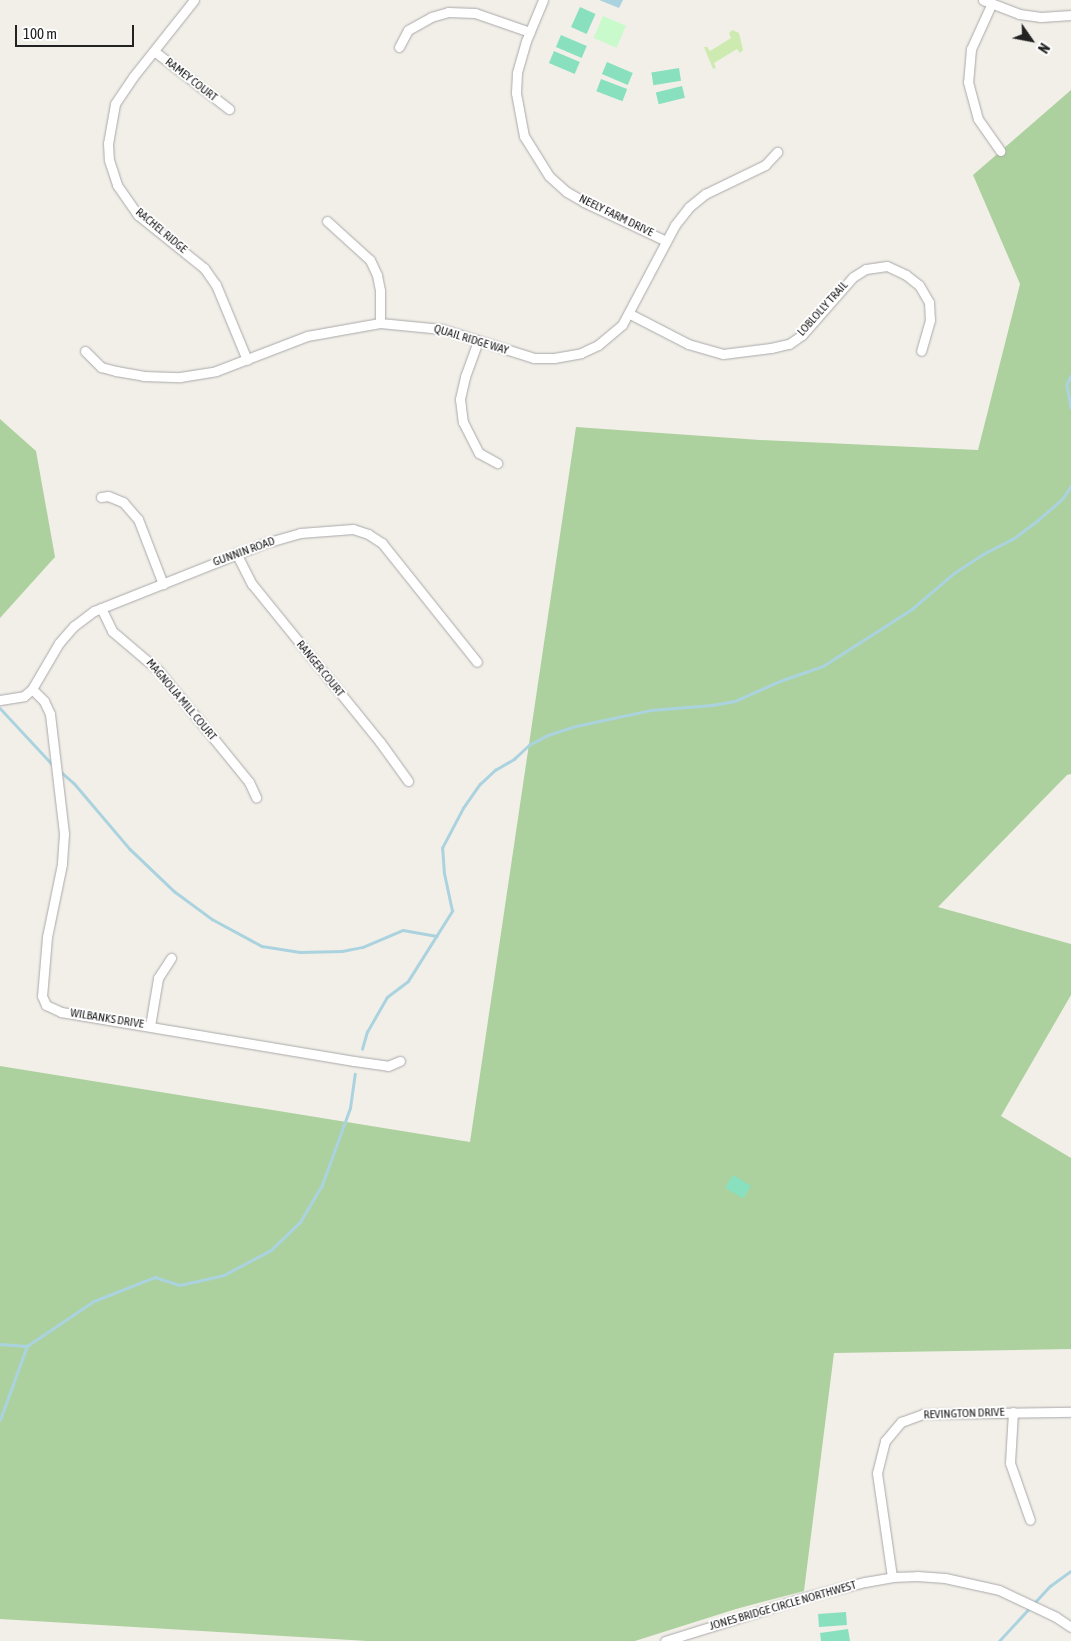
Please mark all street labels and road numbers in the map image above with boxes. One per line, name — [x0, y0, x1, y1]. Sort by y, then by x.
street label: RAMEY COURT — [162, 55, 220, 105]
street label: NEELY FARM DRIVE — [576, 192, 656, 240]
street label: RACHEL RIDGE — [132, 205, 190, 257]
street label: LOBLOLLY TRAIL — [795, 279, 851, 339]
street label: QUAIL RIDGE WAY — [432, 322, 510, 358]
street label: GUNNIN ROAD — [211, 534, 277, 570]
street label: RANGER COURT — [293, 638, 347, 700]
street label: MAGNOLIA MILL COURT — [143, 656, 219, 744]
street label: WILBANKS DRIVE — [69, 1006, 145, 1032]
street label: REVINGTON DRIVE — [923, 1405, 1005, 1423]
street label: JONES BRIDGE CIRCLE NORTHWEST — [708, 1578, 858, 1634]

